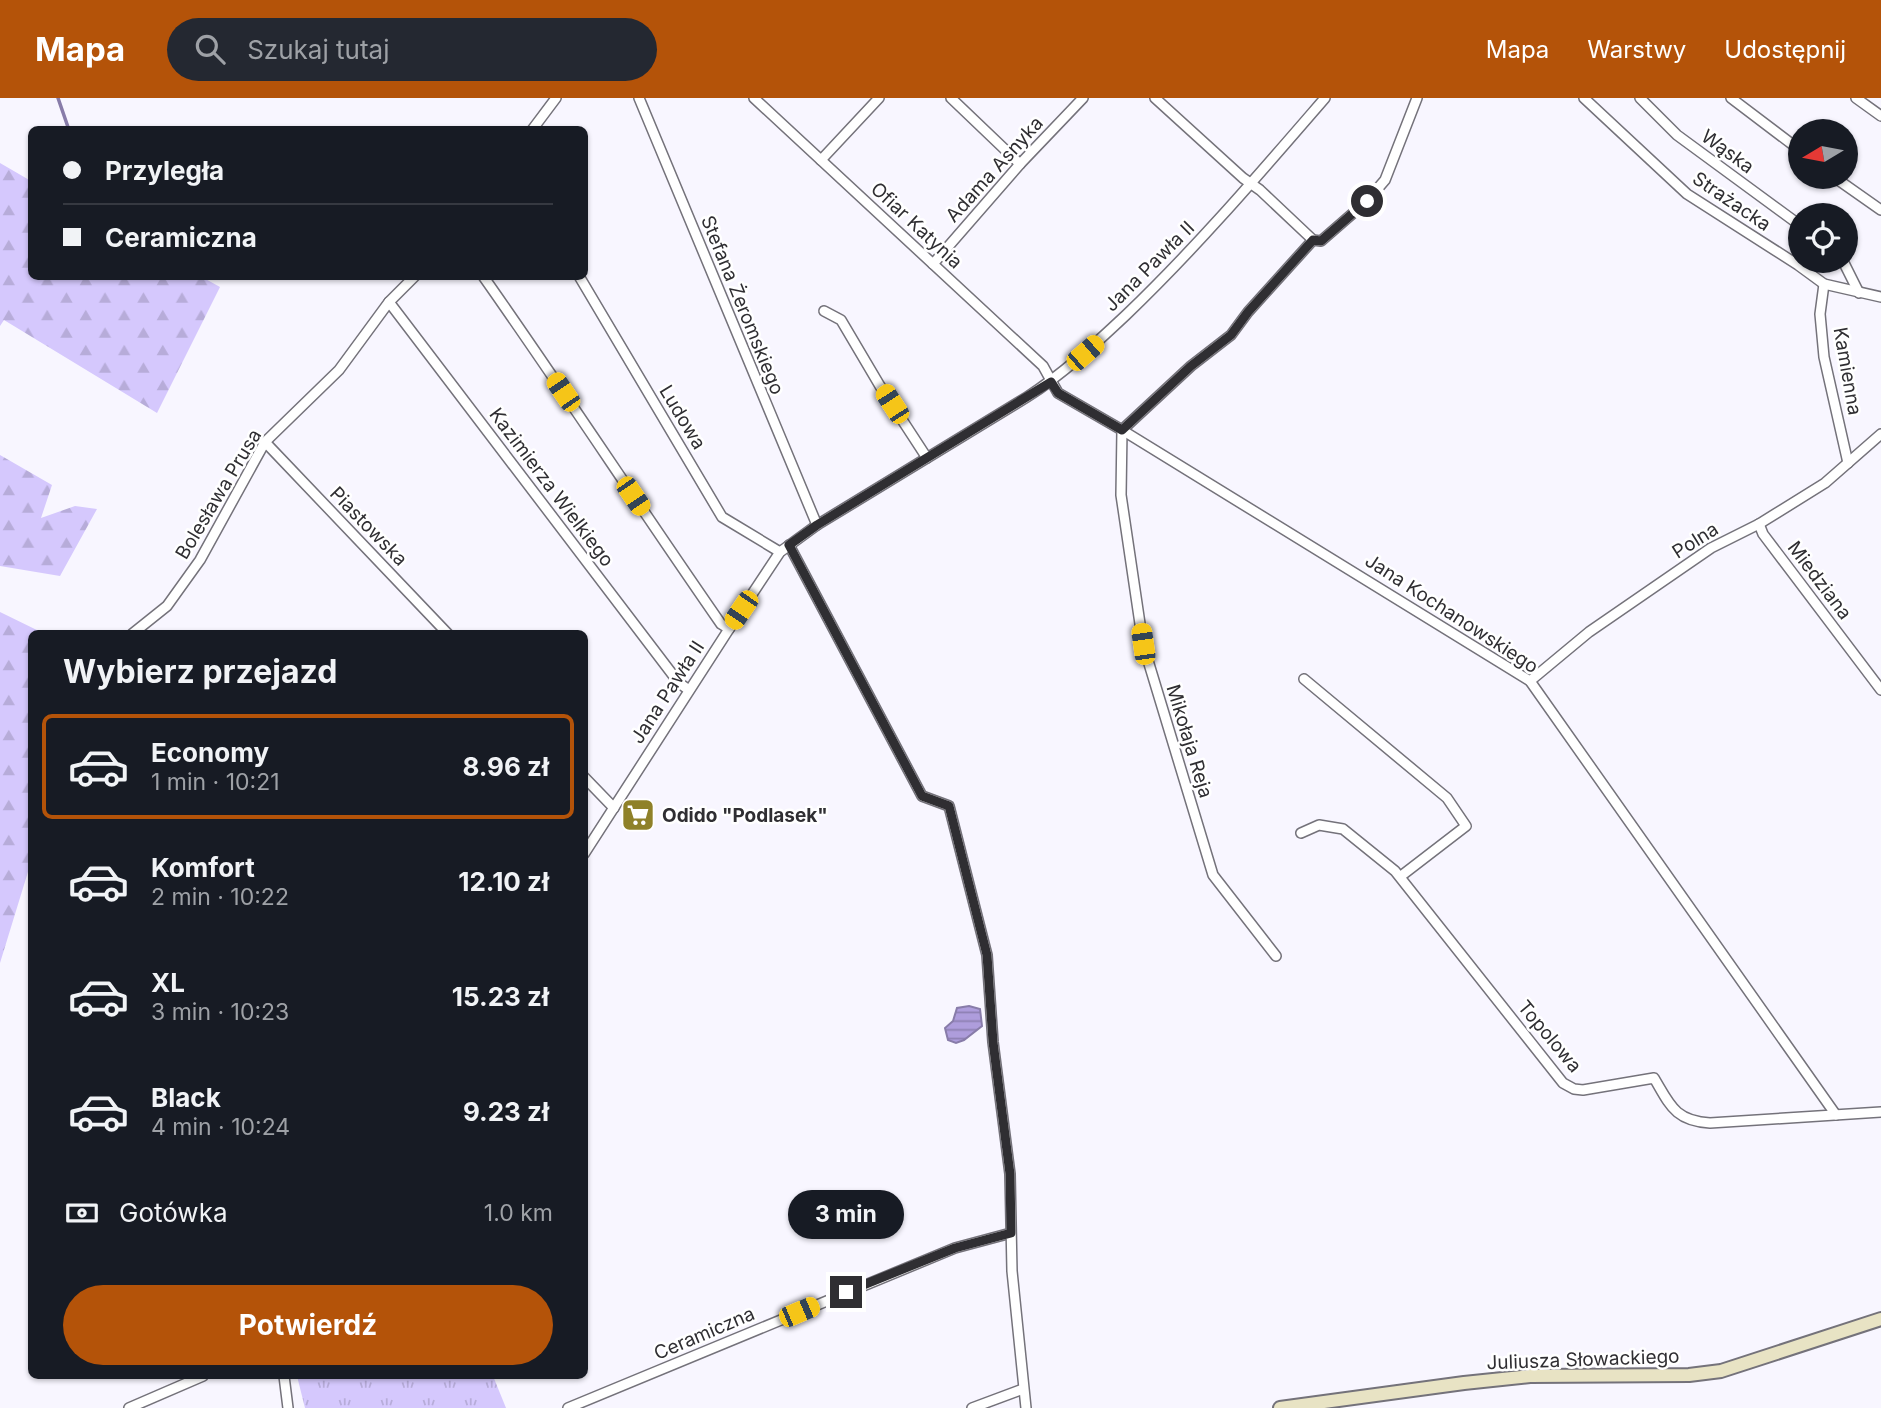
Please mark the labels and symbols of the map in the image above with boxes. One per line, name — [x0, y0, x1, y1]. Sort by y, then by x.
street label: Adama Asnyka — [941, 112, 1048, 227]
north arrow — [1788, 119, 1858, 189]
street label: Wąska — [1697, 125, 1759, 178]
street label: Strażacka — [1688, 167, 1775, 236]
street label: Ofiar Katynia — [866, 177, 967, 274]
route start — [1351, 185, 1383, 217]
street label: Stefana Żeromskiego — [696, 212, 789, 398]
street label: Jana Pawła II — [1100, 217, 1199, 316]
street label: Kamienna — [1828, 325, 1867, 417]
car — [1063, 331, 1108, 375]
car — [543, 369, 584, 415]
street label: Ludowa — [654, 381, 711, 454]
car — [872, 381, 913, 427]
street label: Kazimierza Wielkiego — [484, 403, 619, 571]
street label: Bolesława Prusa — [171, 425, 266, 563]
car — [613, 473, 654, 519]
street label: Piastowska — [325, 482, 412, 571]
street label: Polna — [1668, 517, 1723, 563]
street label: Miedziana — [1783, 537, 1857, 624]
street label: Jana Kochanowskiego — [1361, 549, 1543, 678]
car — [721, 587, 762, 633]
car — [1130, 622, 1157, 666]
street label: Jana Pawła II — [626, 637, 709, 748]
street label: Mikołaja Reja — [1161, 682, 1218, 801]
supermarket icon: Odido "Podlasek" — [619, 796, 657, 834]
place label: Odido "Podlasek" — [662, 804, 828, 827]
street label: Topolowa — [1513, 996, 1586, 1077]
callout: 3 min — [788, 1190, 904, 1240]
route end — [830, 1276, 862, 1308]
car — [776, 1294, 823, 1330]
street label: Ceramiczna — [650, 1302, 758, 1365]
street label: Juliusza Słowackiego — [1486, 1345, 1680, 1374]

